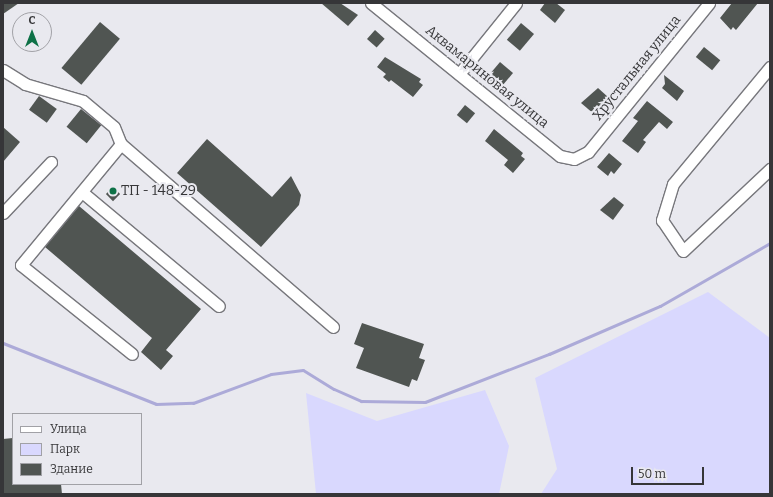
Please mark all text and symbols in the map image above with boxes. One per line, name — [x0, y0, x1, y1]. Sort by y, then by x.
north arrow — [12, 12, 52, 52]
street label: Хрустальная улица — [589, 12, 685, 124]
text: С — [29, 14, 35, 27]
street label: Аквамариновая улица — [422, 22, 552, 132]
place label: ТП - 148-29 — [121, 183, 196, 199]
marker: ТП - 148-29 — [108, 186, 118, 196]
legend — [12, 413, 142, 485]
text: Улица — [50, 422, 86, 436]
text: Парк — [50, 442, 80, 456]
scale bar — [633, 459, 706, 485]
text: Здание — [50, 462, 93, 476]
text: 50 m — [638, 467, 666, 481]

